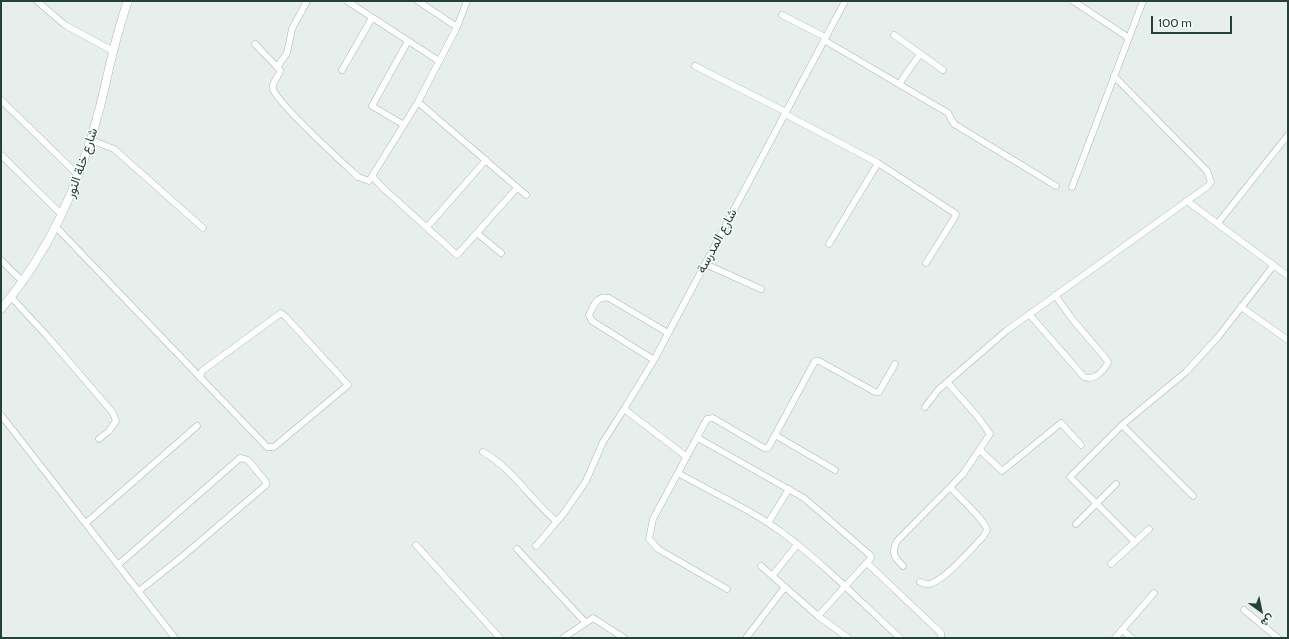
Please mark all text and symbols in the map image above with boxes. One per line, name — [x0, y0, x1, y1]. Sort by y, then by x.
scale bar — [1153, 8, 1234, 34]
text: 100 m — [1158, 15, 1192, 30]
street label: شارع خلة النور — [63, 126, 101, 200]
street label: شارع المدرسة — [694, 206, 740, 276]
north arrow — [1241, 591, 1281, 631]
text: ش — [1258, 612, 1277, 631]

